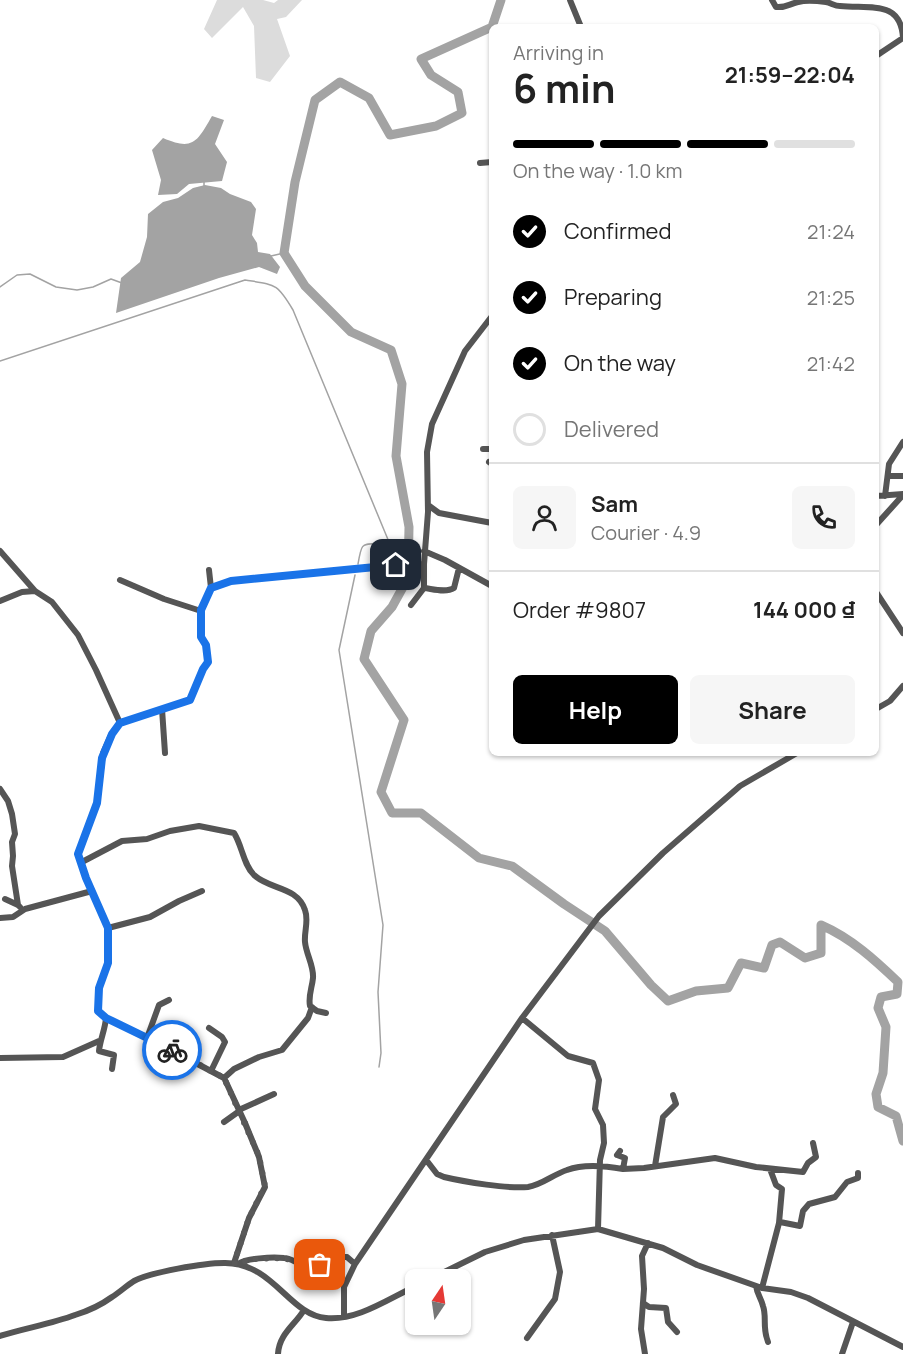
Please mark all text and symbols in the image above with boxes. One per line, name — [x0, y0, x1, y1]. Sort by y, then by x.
text: Arriving in — [513, 39, 604, 66]
text: 21:59–22:04 — [725, 60, 855, 90]
text: 6 min — [513, 61, 615, 115]
text: On the way · 1.0 km — [513, 157, 682, 184]
icon: check — [513, 215, 546, 248]
text: Confirmed — [564, 216, 672, 246]
text: 21:24 — [807, 218, 855, 245]
icon: check — [513, 281, 546, 314]
text: Preparing — [564, 282, 662, 312]
text: 21:25 — [807, 284, 855, 311]
icon: check — [513, 347, 546, 380]
text: On the way — [564, 348, 676, 378]
text: 21:42 — [807, 350, 855, 377]
text: Delivered — [564, 414, 659, 444]
button: person — [513, 486, 576, 549]
button: phone — [792, 486, 855, 549]
text: Sam — [591, 489, 638, 519]
text: Courier · 4.9 — [591, 519, 701, 546]
pin — [370, 539, 421, 590]
icon: home — [379, 548, 412, 581]
text: Order #9807 — [513, 595, 646, 625]
text: 144 000 ₫ — [753, 595, 855, 625]
button: Help — [513, 675, 678, 744]
button: Share — [690, 675, 855, 744]
courier — [142, 1020, 202, 1080]
icon: bike — [156, 1034, 189, 1067]
pin — [294, 1239, 345, 1290]
icon: bag — [303, 1248, 336, 1281]
north arrow — [405, 1269, 471, 1335]
map controls — [405, 1269, 471, 1335]

